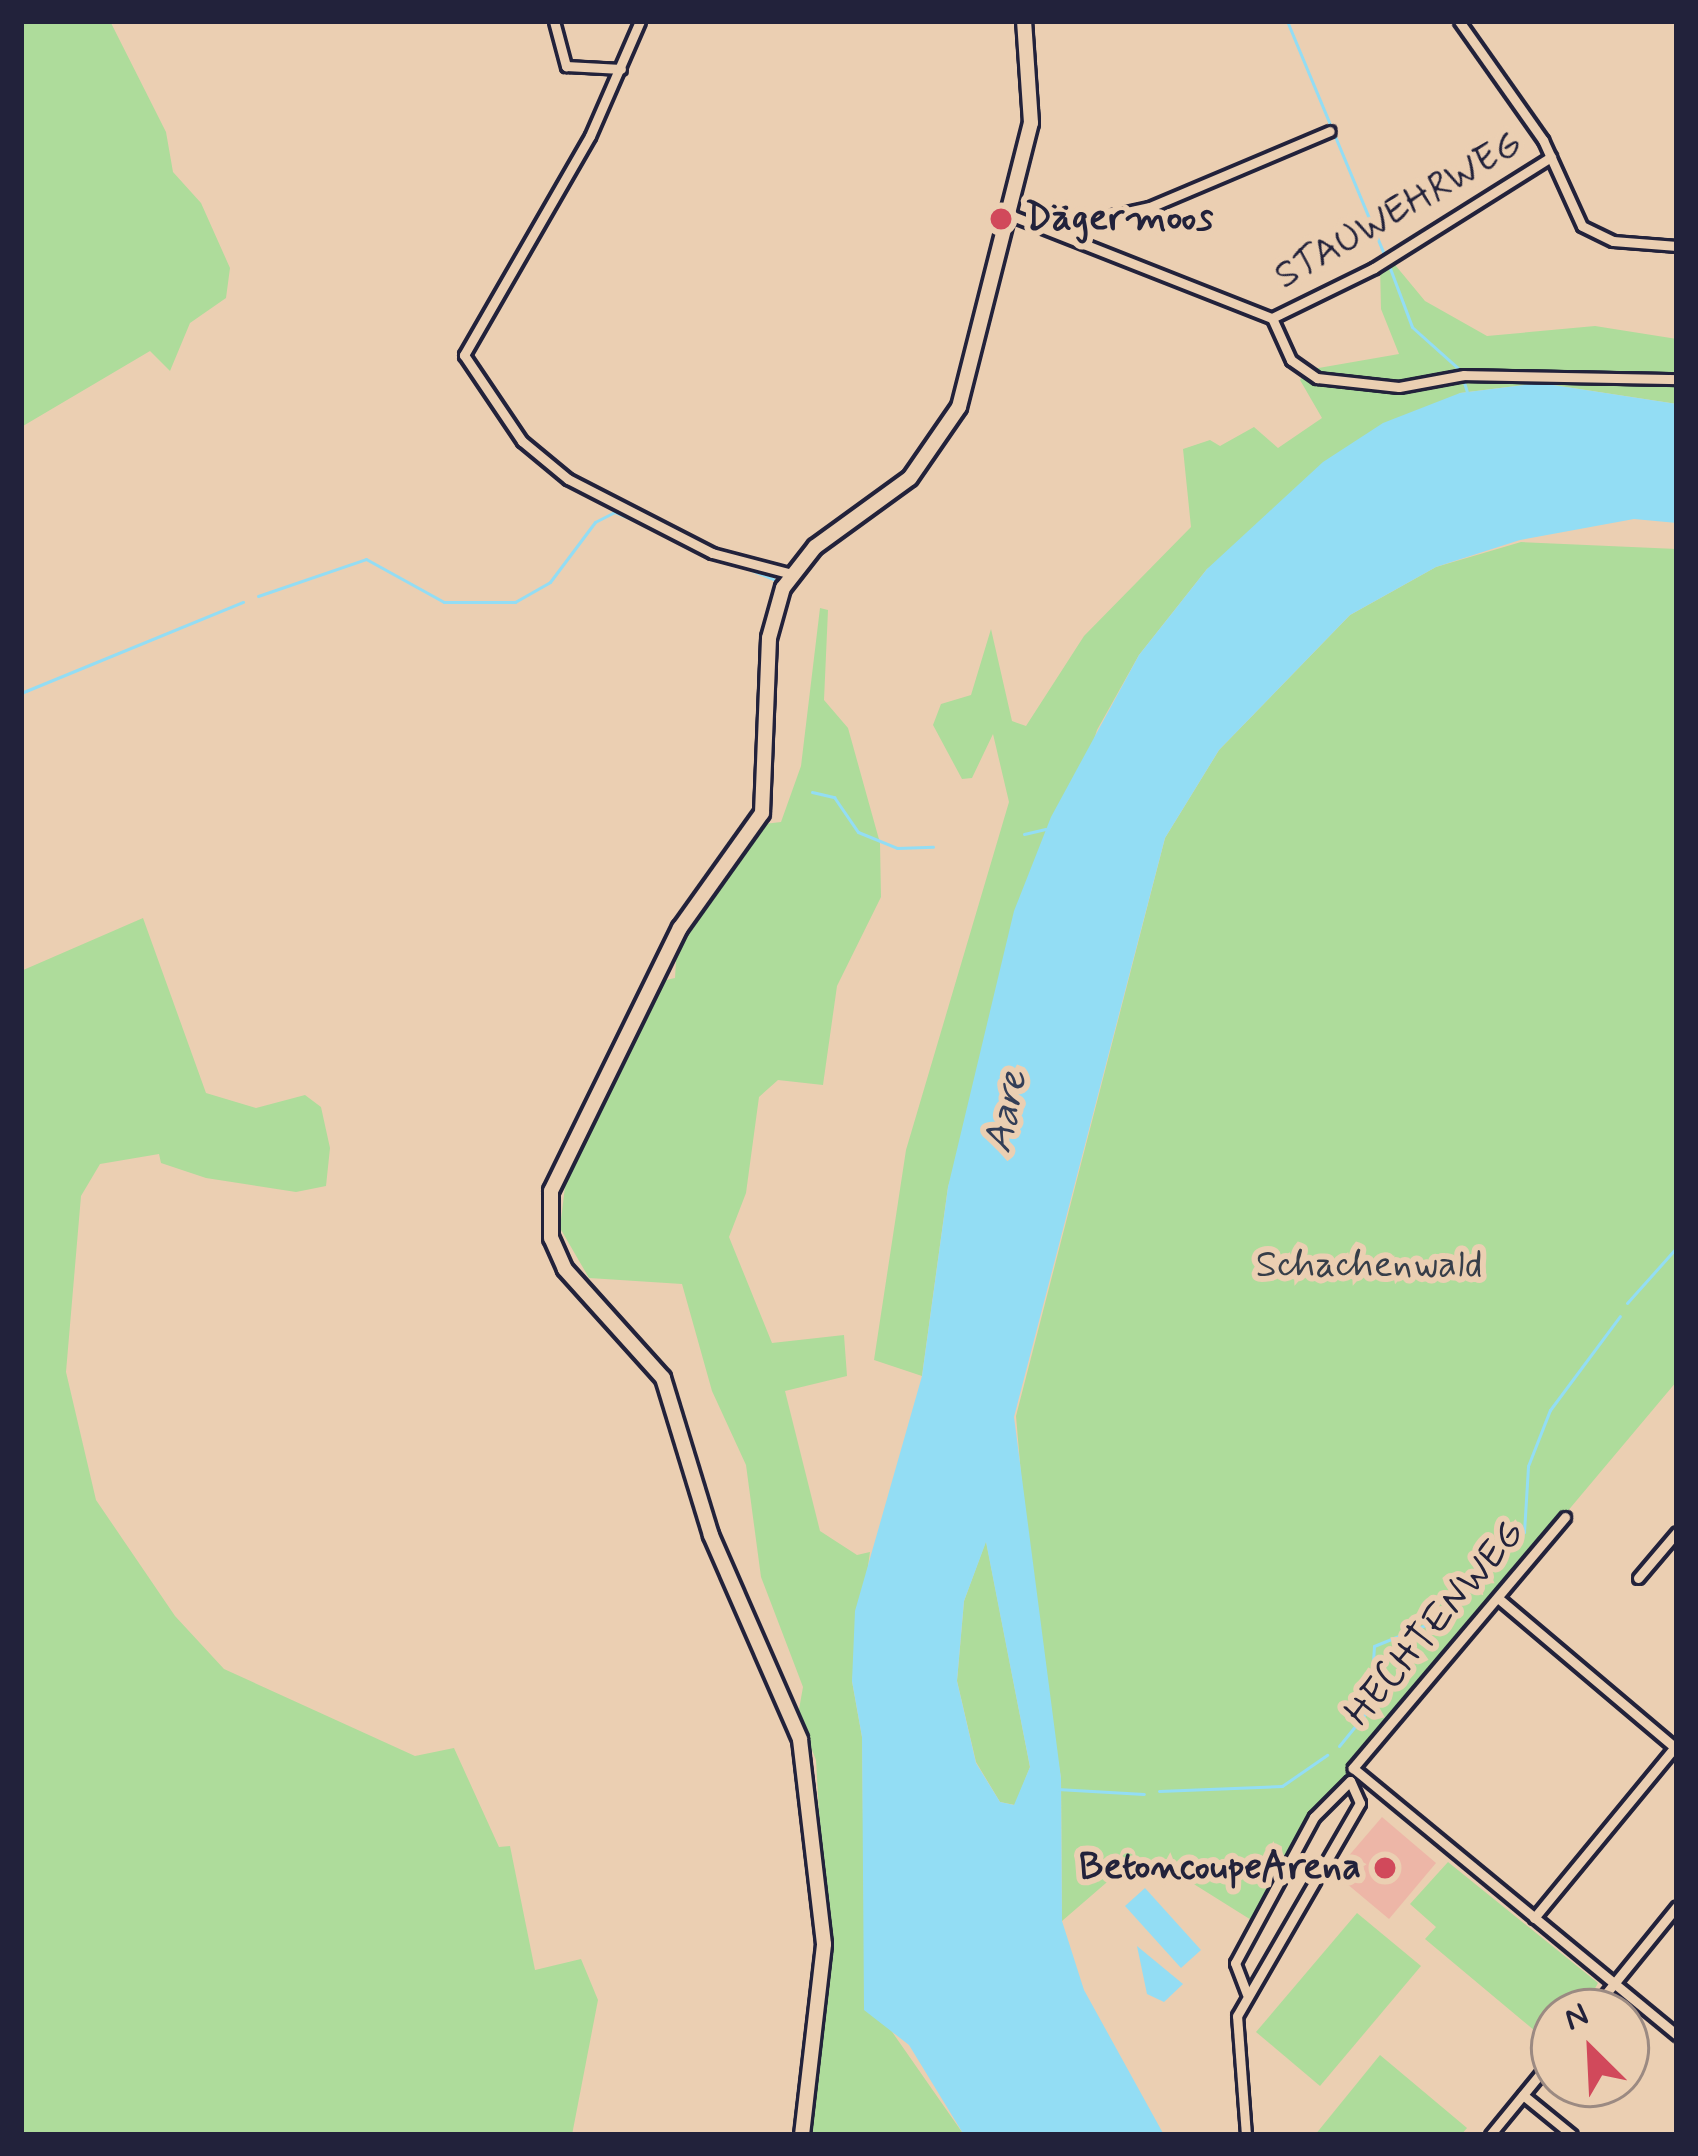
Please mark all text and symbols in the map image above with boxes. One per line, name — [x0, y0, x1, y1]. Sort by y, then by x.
street label: STAUWEHRWEG — [1267, 121, 1531, 301]
place label: Dägermoos — [1025, 196, 1214, 242]
marker: Dägermoos — [988, 206, 1014, 232]
water label: Aare — [974, 1066, 1040, 1158]
park label: Schachenwald — [1255, 1243, 1483, 1289]
street label: HECHTENWEG — [1336, 1511, 1536, 1737]
place label: BetoncoupeArena — [1079, 1845, 1361, 1891]
marker: BetoncoupeArena — [1372, 1855, 1398, 1881]
north arrow — [1530, 1988, 1650, 2108]
text: N — [1558, 1993, 1596, 2042]

